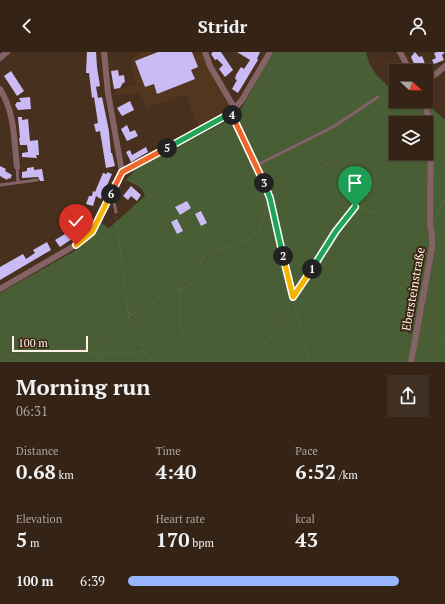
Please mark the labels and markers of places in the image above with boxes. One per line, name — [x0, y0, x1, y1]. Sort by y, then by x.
pin: 4 — [222, 105, 242, 125]
pin: 5 — [157, 138, 177, 158]
pin — [338, 166, 372, 207]
pin: 3 — [254, 173, 274, 193]
pin: 6 — [101, 184, 121, 204]
pin — [59, 204, 93, 245]
pin: 2 — [273, 246, 293, 266]
pin: 1 — [302, 259, 322, 279]

